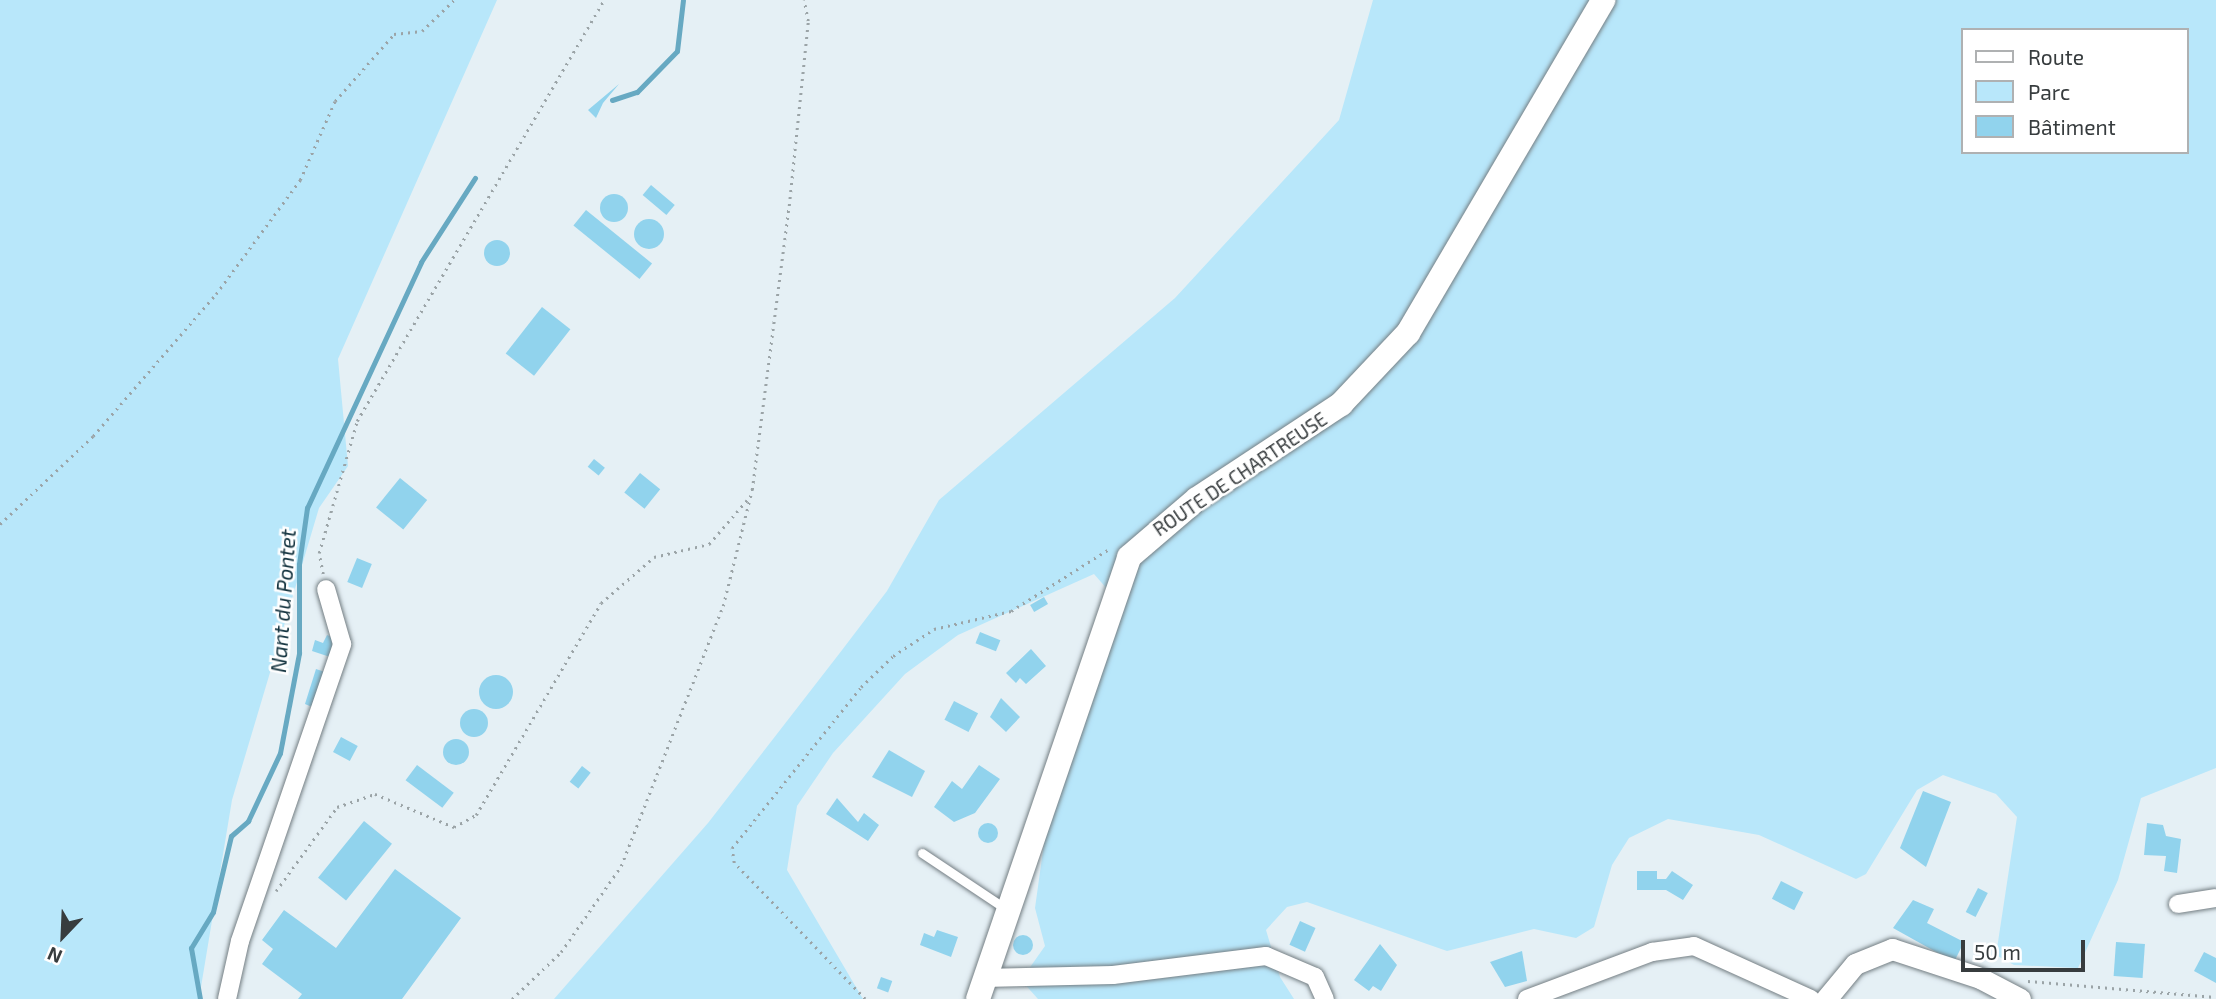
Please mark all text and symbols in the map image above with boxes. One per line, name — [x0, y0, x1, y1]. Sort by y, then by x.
legend — [1960, 28, 2188, 154]
text: Route — [2028, 44, 2084, 69]
text: Parc — [2028, 79, 2070, 104]
text: Bâtiment — [2028, 114, 2116, 139]
street label: ROUTE DE CHARTREUSE — [1149, 407, 1331, 541]
water label: Nant du Pontet — [265, 529, 301, 673]
north arrow — [28, 901, 98, 971]
scale bar — [1964, 926, 2088, 970]
text: 50 m — [1974, 939, 2021, 964]
text: N — [44, 943, 65, 969]

